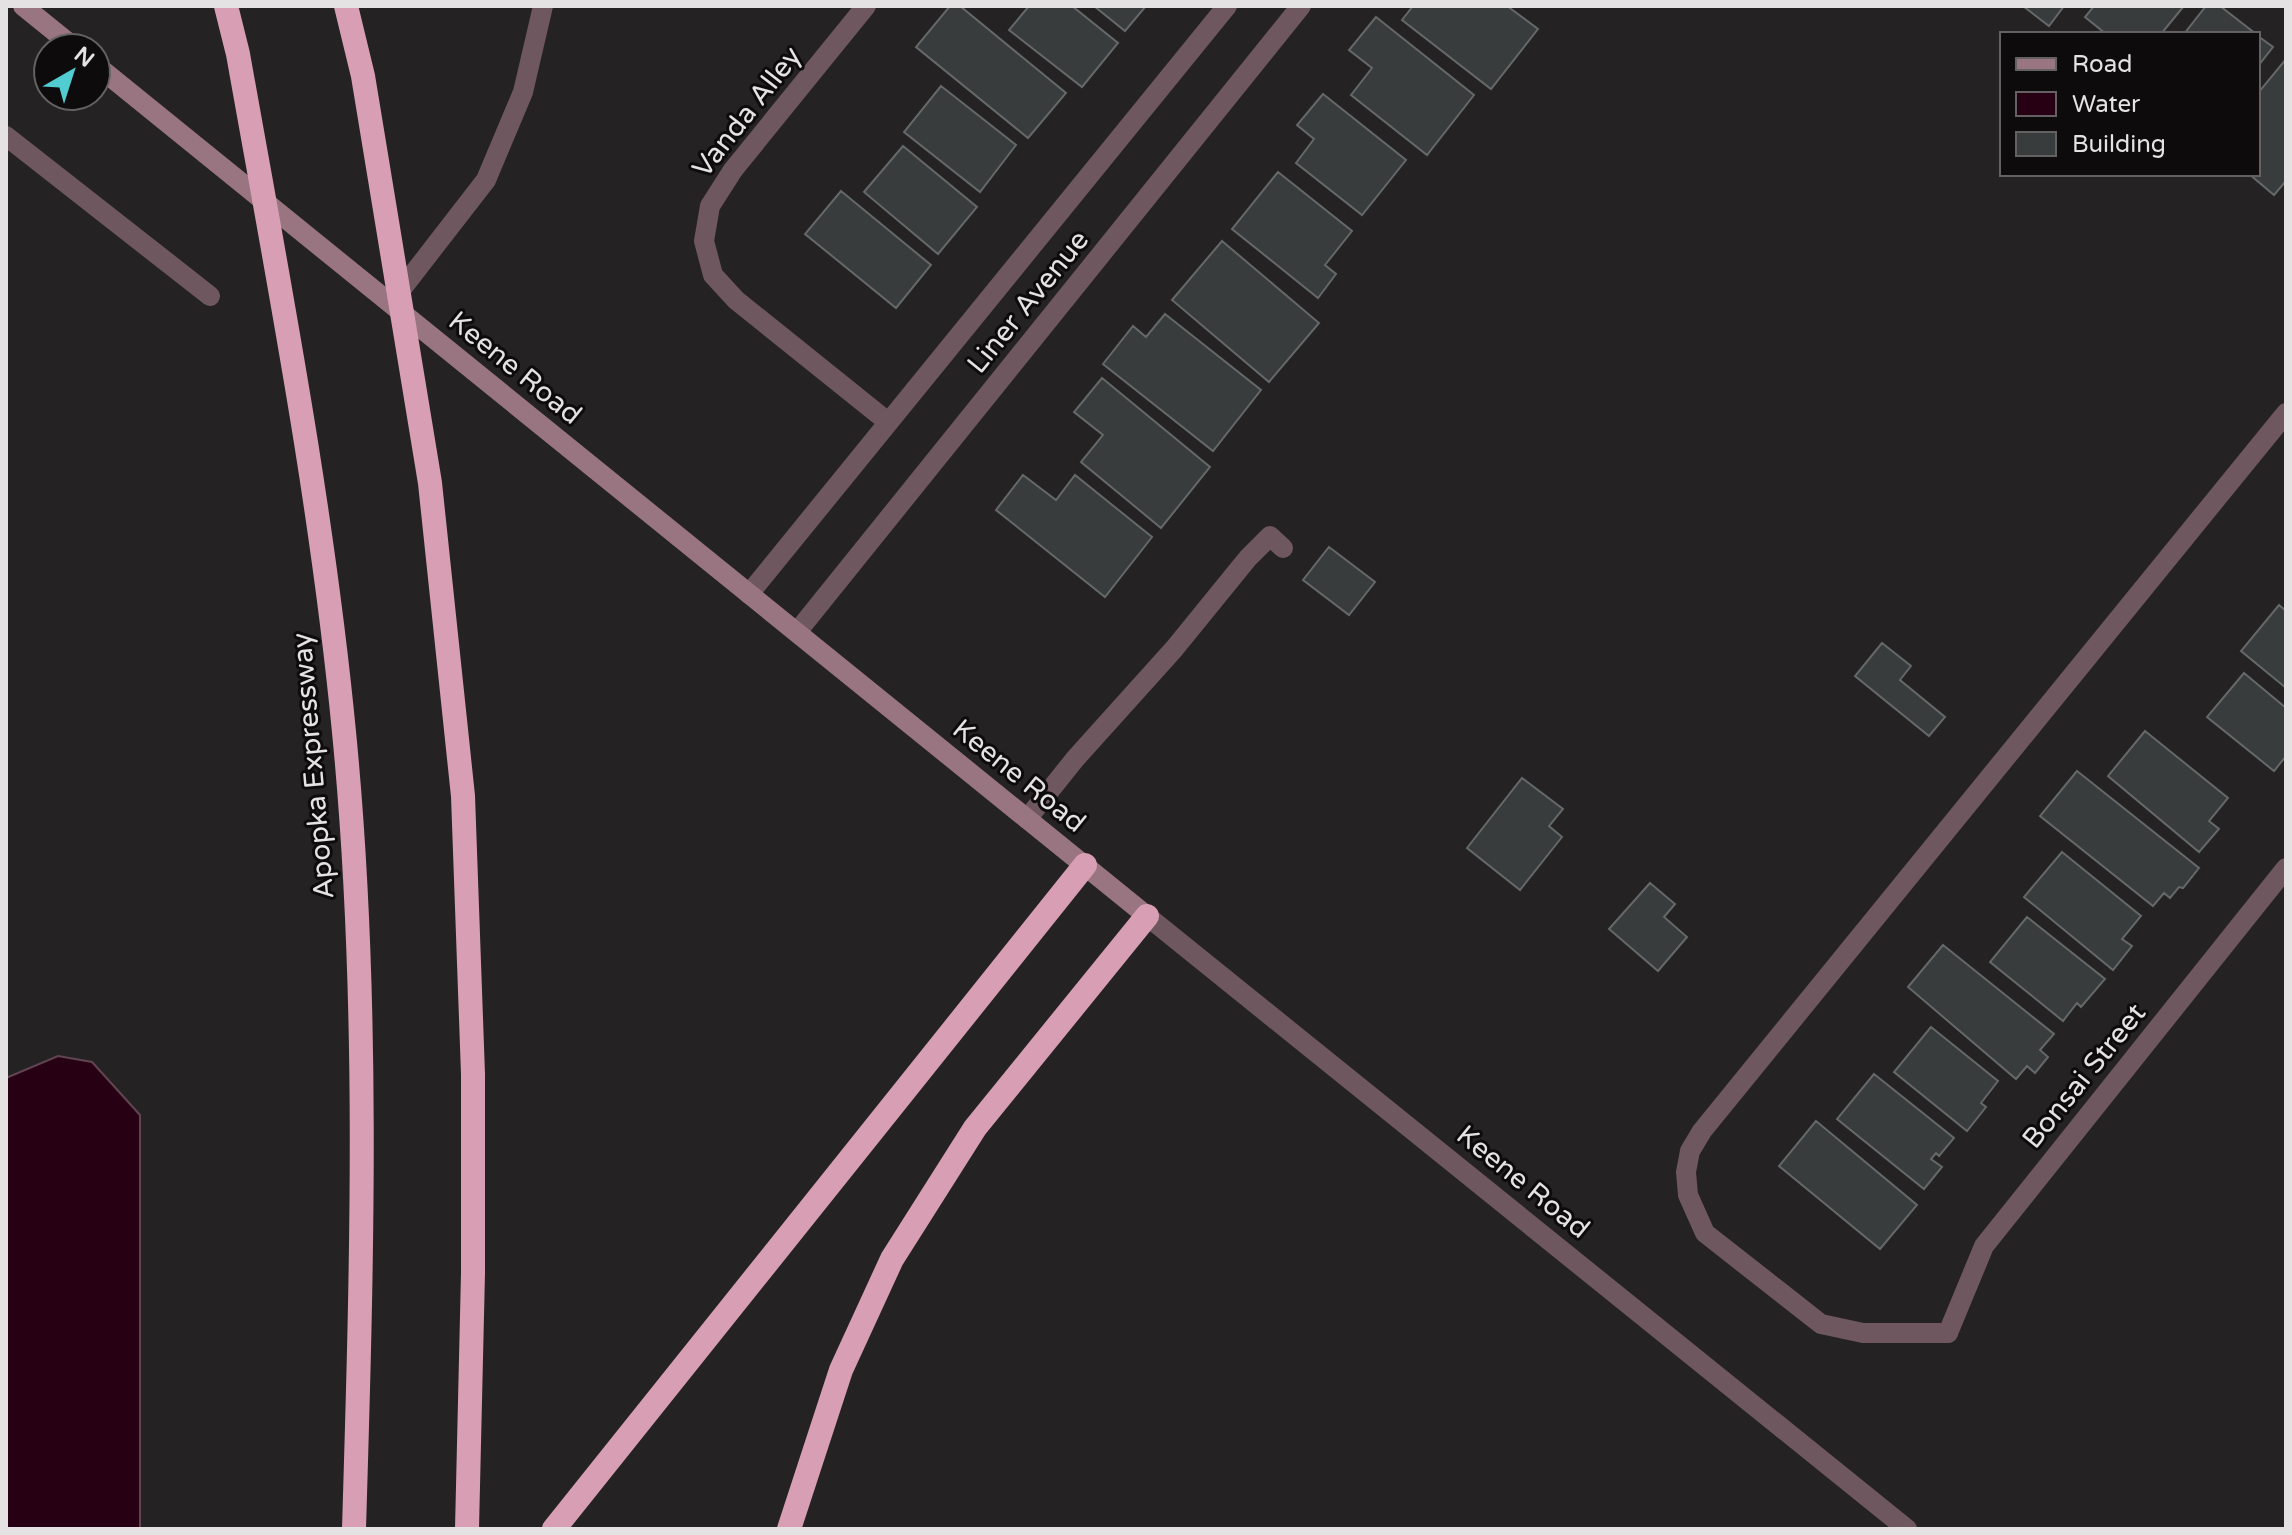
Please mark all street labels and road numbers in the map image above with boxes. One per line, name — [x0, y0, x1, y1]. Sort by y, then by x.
street label: Vanda Alley — [685, 40, 809, 184]
street label: Liner Avenue — [960, 224, 1096, 380]
street label: Keene Road — [442, 304, 588, 432]
street label: Apopka Expressway — [284, 631, 342, 901]
street label: Keene Road — [946, 712, 1092, 840]
street label: Bonsai Street — [2015, 996, 2153, 1155]
street label: Keene Road — [1450, 1118, 1596, 1246]

